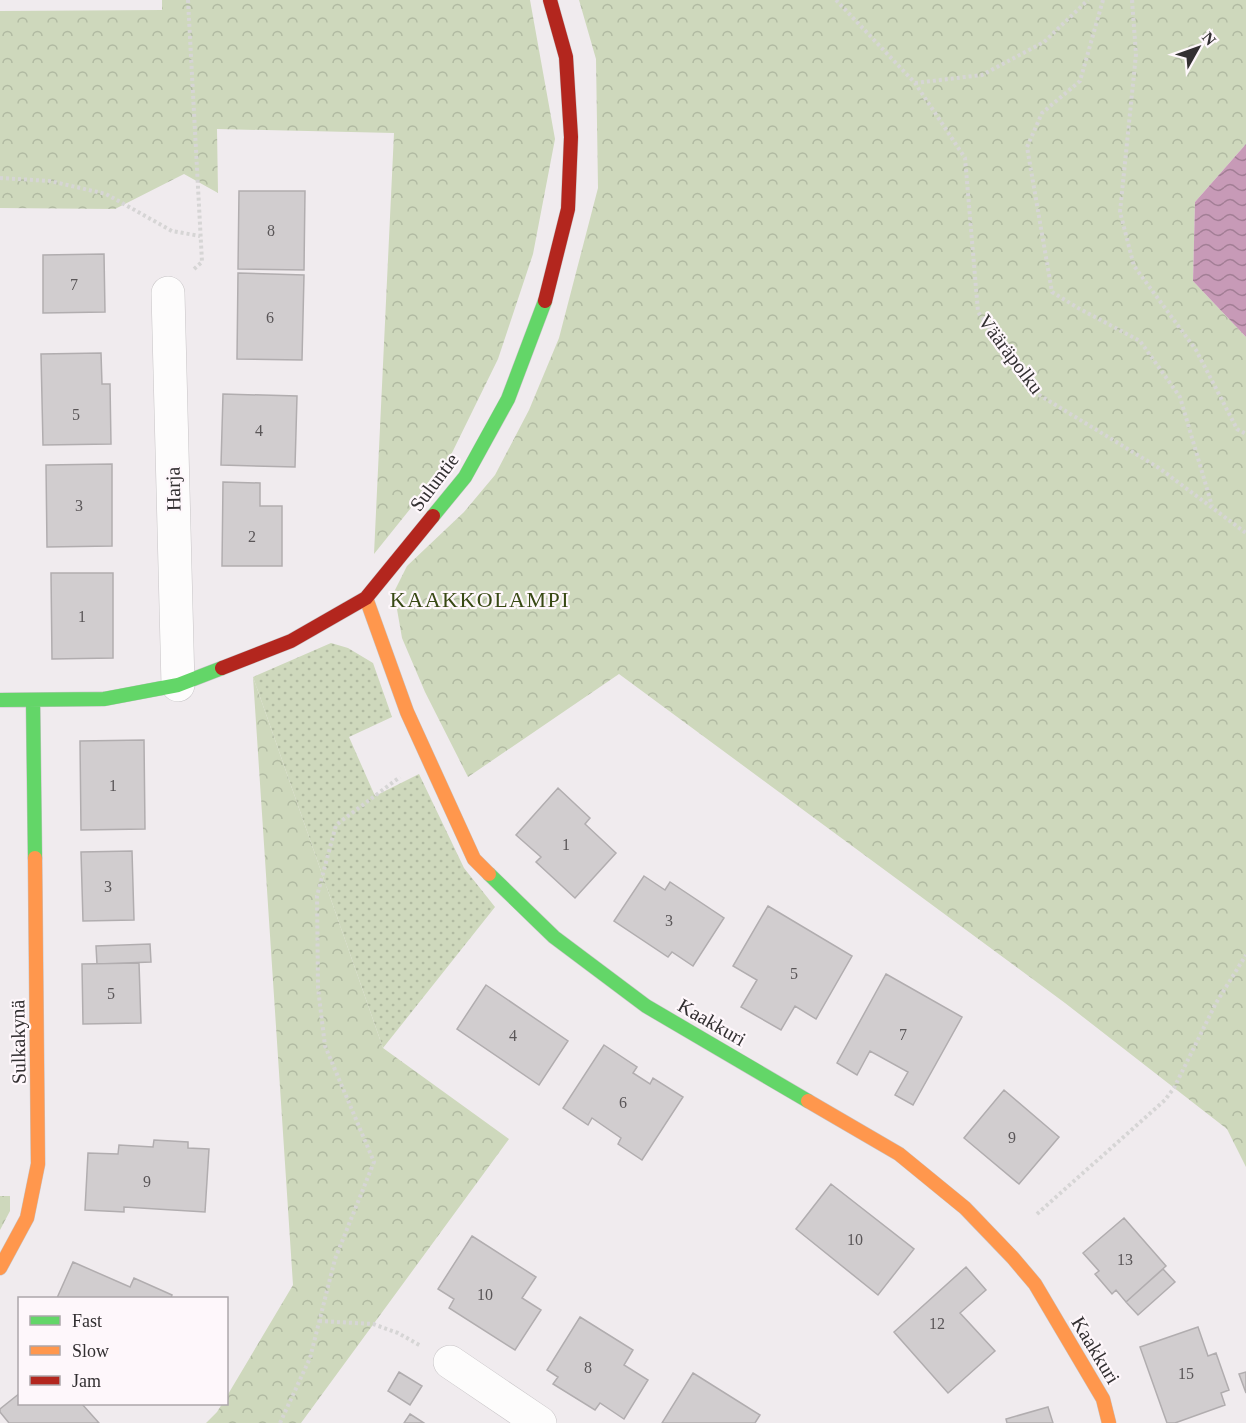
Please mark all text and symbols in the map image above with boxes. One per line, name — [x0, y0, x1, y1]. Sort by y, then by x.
north arrow — [1168, 18, 1228, 78]
text: N — [1199, 29, 1220, 49]
house number: 8 — [267, 222, 275, 239]
house number: 7 — [70, 276, 78, 293]
house number: 6 — [266, 309, 274, 326]
street label: Vääräpolku — [973, 310, 1048, 398]
house number: 5 — [72, 406, 80, 423]
house number: 4 — [255, 422, 263, 439]
street label: Suluntie — [405, 449, 463, 515]
street label: Harja — [162, 466, 185, 511]
house number: 3 — [75, 497, 83, 514]
house number: 2 — [248, 528, 256, 545]
district label: KAAKKOLAMPI — [390, 587, 570, 612]
house number: 1 — [78, 608, 86, 625]
house number: 1 — [109, 777, 117, 794]
house number: 1 — [562, 836, 570, 853]
house number: 3 — [104, 878, 112, 895]
house number: 3 — [665, 912, 673, 929]
house number: 5 — [790, 965, 798, 982]
house number: 5 — [107, 985, 115, 1002]
street label: Kaakkuri — [674, 994, 750, 1050]
street label: Sulkakynä — [6, 999, 31, 1084]
house number: 7 — [899, 1026, 907, 1043]
house number: 4 — [509, 1027, 517, 1044]
house number: 6 — [619, 1094, 627, 1111]
house number: 9 — [1008, 1129, 1016, 1146]
house number: 9 — [143, 1173, 151, 1190]
house number: 10 — [847, 1231, 863, 1248]
house number: 13 — [1117, 1251, 1133, 1268]
house number: 10 — [477, 1286, 493, 1303]
legend — [18, 1297, 228, 1405]
text: Fast — [72, 1311, 102, 1331]
street label: Kaakkuri — [1067, 1312, 1125, 1388]
house number: 12 — [929, 1315, 945, 1332]
text: Slow — [72, 1341, 109, 1361]
house number: 8 — [584, 1359, 592, 1376]
house number: 15 — [1178, 1365, 1194, 1382]
text: Jam — [72, 1371, 101, 1391]

